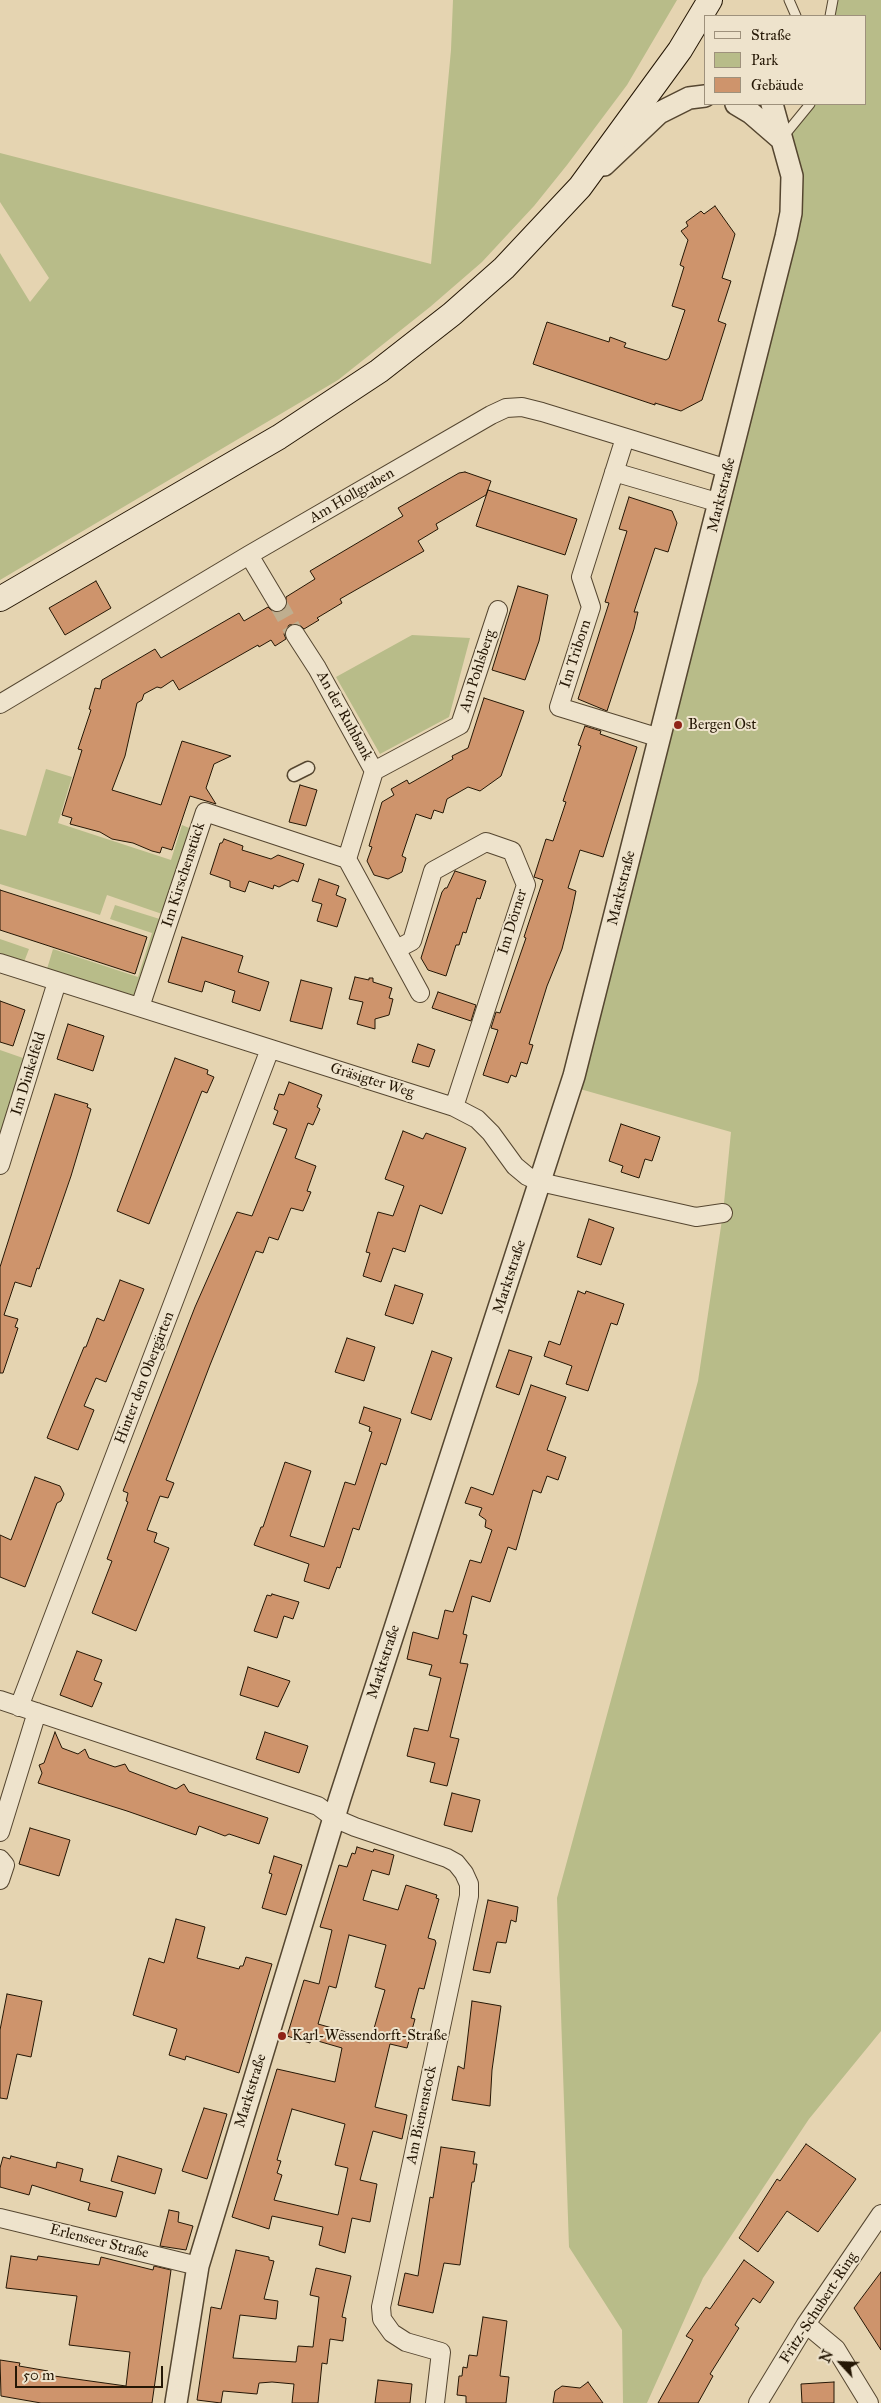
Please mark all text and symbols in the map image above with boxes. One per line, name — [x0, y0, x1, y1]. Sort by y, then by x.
legend — [704, 15, 866, 105]
text: Straße — [751, 26, 791, 44]
text: Park — [751, 51, 778, 69]
text: Gebäude — [751, 76, 804, 94]
street label: Marktstraße — [704, 456, 740, 534]
street label: Am Hollgraben — [306, 464, 398, 528]
street label: Im Triborn — [557, 618, 595, 690]
street label: Am Pohlsberg — [456, 627, 500, 715]
street label: An der Ruhbank — [312, 668, 376, 764]
place label: Bergen Ost — [688, 716, 757, 734]
marker: Bergen Ost — [672, 719, 684, 731]
street label: Im Kirschenstück — [159, 820, 209, 930]
street label: Marktstraße — [604, 849, 640, 927]
street label: Im Dörner — [495, 887, 531, 957]
street label: Im Dinkelfeld — [8, 1030, 50, 1118]
street label: Gräsigter Weg — [328, 1060, 416, 1102]
street label: Marktstraße — [490, 1238, 530, 1316]
street label: Hinter den Obergärten — [112, 1309, 178, 1447]
street label: Marktstraße — [364, 1623, 404, 1701]
place label: Karl-Wessendorft-Straße — [292, 2027, 447, 2045]
marker: Karl-Wessendorft-Straße — [276, 2030, 288, 2042]
street label: Marktstraße — [231, 2052, 271, 2130]
street label: Am Bienenstock — [403, 2064, 441, 2166]
street label: Erlenseer Straße — [48, 2221, 150, 2263]
street label: Fritz-Schubert-Ring — [776, 2249, 862, 2367]
north arrow — [816, 2338, 866, 2388]
text: N — [817, 2347, 837, 2365]
scale bar — [18, 2356, 165, 2388]
text: 50 m — [23, 2366, 55, 2384]

